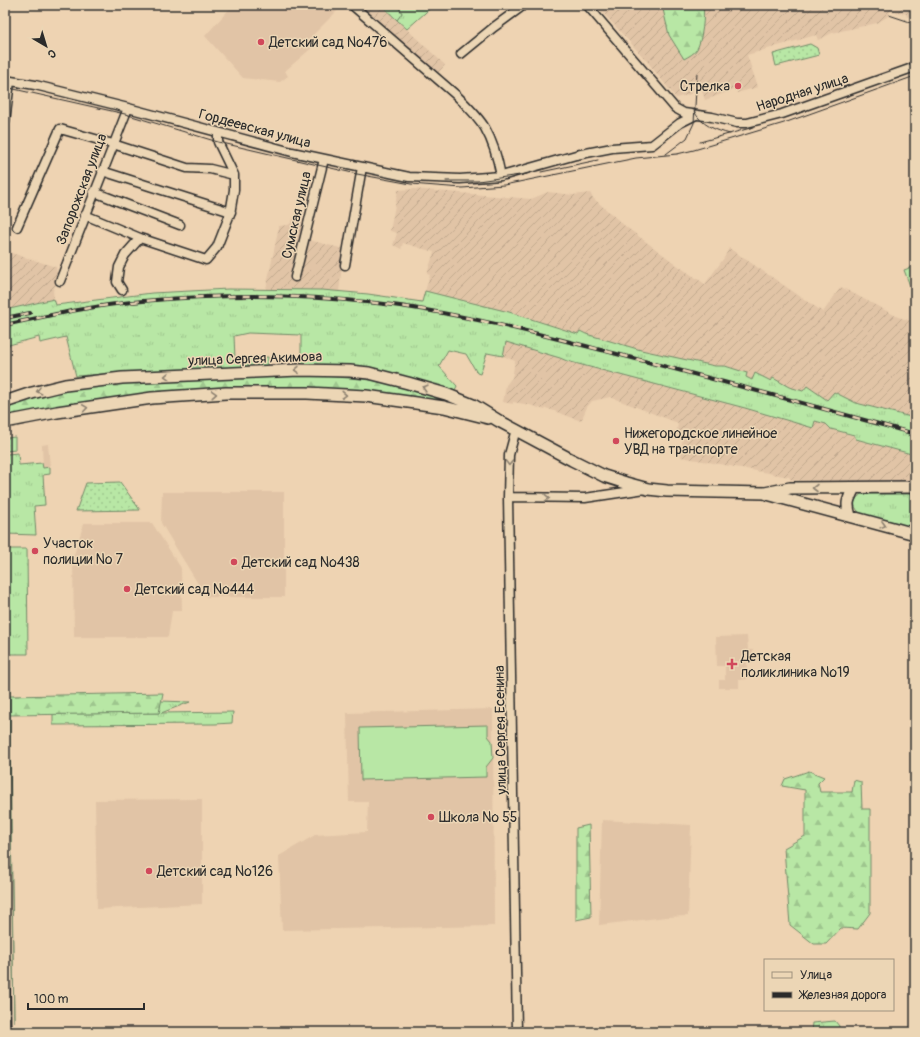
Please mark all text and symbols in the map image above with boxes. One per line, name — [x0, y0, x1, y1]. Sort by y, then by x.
north arrow — [26, 26, 66, 66]
place label: Детский сад №476 — [268, 34, 387, 51]
marker: Детский сад №476 — [256, 37, 266, 47]
text: С — [45, 46, 59, 61]
street label: Народная улица — [754, 70, 850, 115]
place label: Стрелка — [680, 78, 730, 95]
marker: Стрелка — [733, 81, 743, 91]
street label: Гордеевская улица — [197, 105, 313, 152]
street label: Запорожская улица — [52, 131, 111, 247]
street label: Сумская улица — [278, 170, 315, 260]
street label: улица Сергея Акимова — [187, 348, 322, 369]
one-way arrow — [294, 366, 300, 375]
one-way arrow — [164, 372, 170, 380]
one-way arrow — [422, 384, 429, 393]
one-way arrow — [35, 386, 42, 395]
one-way arrow — [211, 390, 217, 399]
one-way arrow — [341, 391, 347, 399]
one-way arrow — [82, 404, 88, 413]
place label: Нижегородское линейное УВД на транспорте — [624, 425, 777, 458]
marker: Нижегородское линейное УВД на транспорте — [611, 436, 621, 446]
one-way arrow — [504, 460, 513, 466]
one-way arrow — [812, 484, 818, 492]
one-way arrow — [544, 494, 550, 502]
one-way arrow — [879, 520, 886, 529]
place label: Участок полиции № 7 — [43, 535, 124, 568]
marker: Участок полиции № 7 — [30, 546, 40, 556]
place label: Детский сад №438 — [241, 554, 360, 571]
marker: Детский сад №438 — [229, 557, 239, 567]
place label: Детский сад №444 — [134, 581, 254, 598]
marker: Детский сад №444 — [122, 584, 132, 594]
place label: Детская поликлиника №19 — [740, 648, 850, 681]
marker: Детская поликлиника №19 — [726, 658, 738, 670]
street label: улица Сергея Есенина — [491, 665, 510, 796]
place label: Школа № 55 — [439, 809, 517, 826]
marker: Школа № 55 — [426, 812, 436, 822]
place label: Детский сад №126 — [156, 863, 273, 880]
marker: Детский сад №126 — [144, 866, 154, 876]
legend — [764, 959, 894, 1011]
text: Улица — [800, 968, 832, 983]
scale bar — [28, 985, 144, 1011]
text: Железная дорога — [798, 988, 887, 1003]
text: 100 m — [34, 992, 69, 1007]

